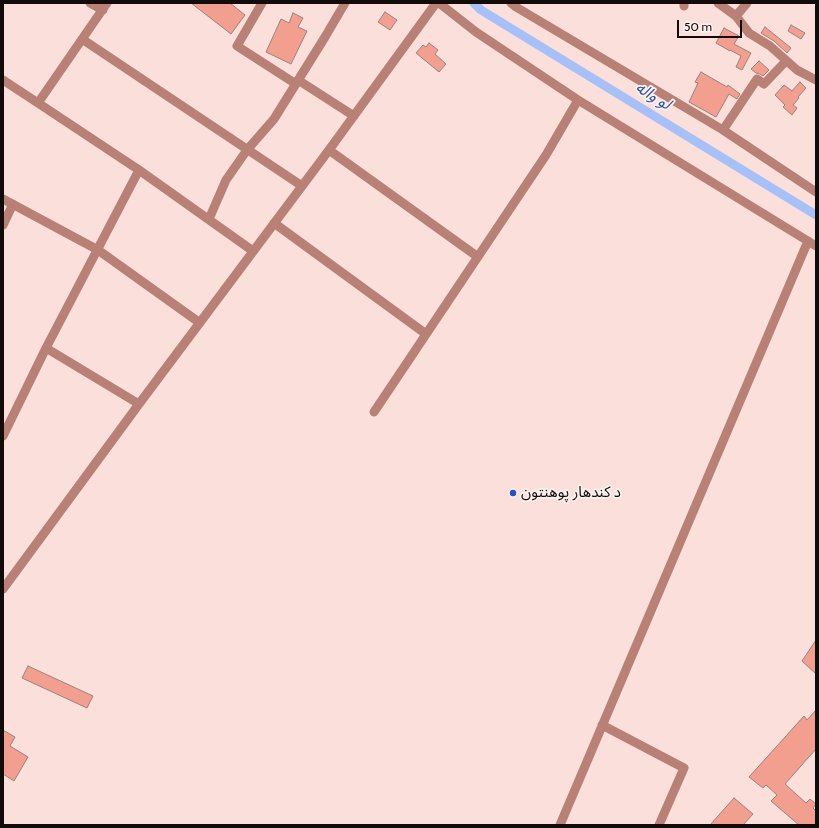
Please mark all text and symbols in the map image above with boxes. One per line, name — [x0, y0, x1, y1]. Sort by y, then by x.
scale bar — [679, 12, 744, 38]
text: 50 m — [684, 19, 712, 34]
water label: لو واله — [632, 78, 674, 114]
place label: د کندهار پوهنتون — [521, 484, 621, 502]
marker: د کندهار پوهنتون — [508, 488, 518, 498]

